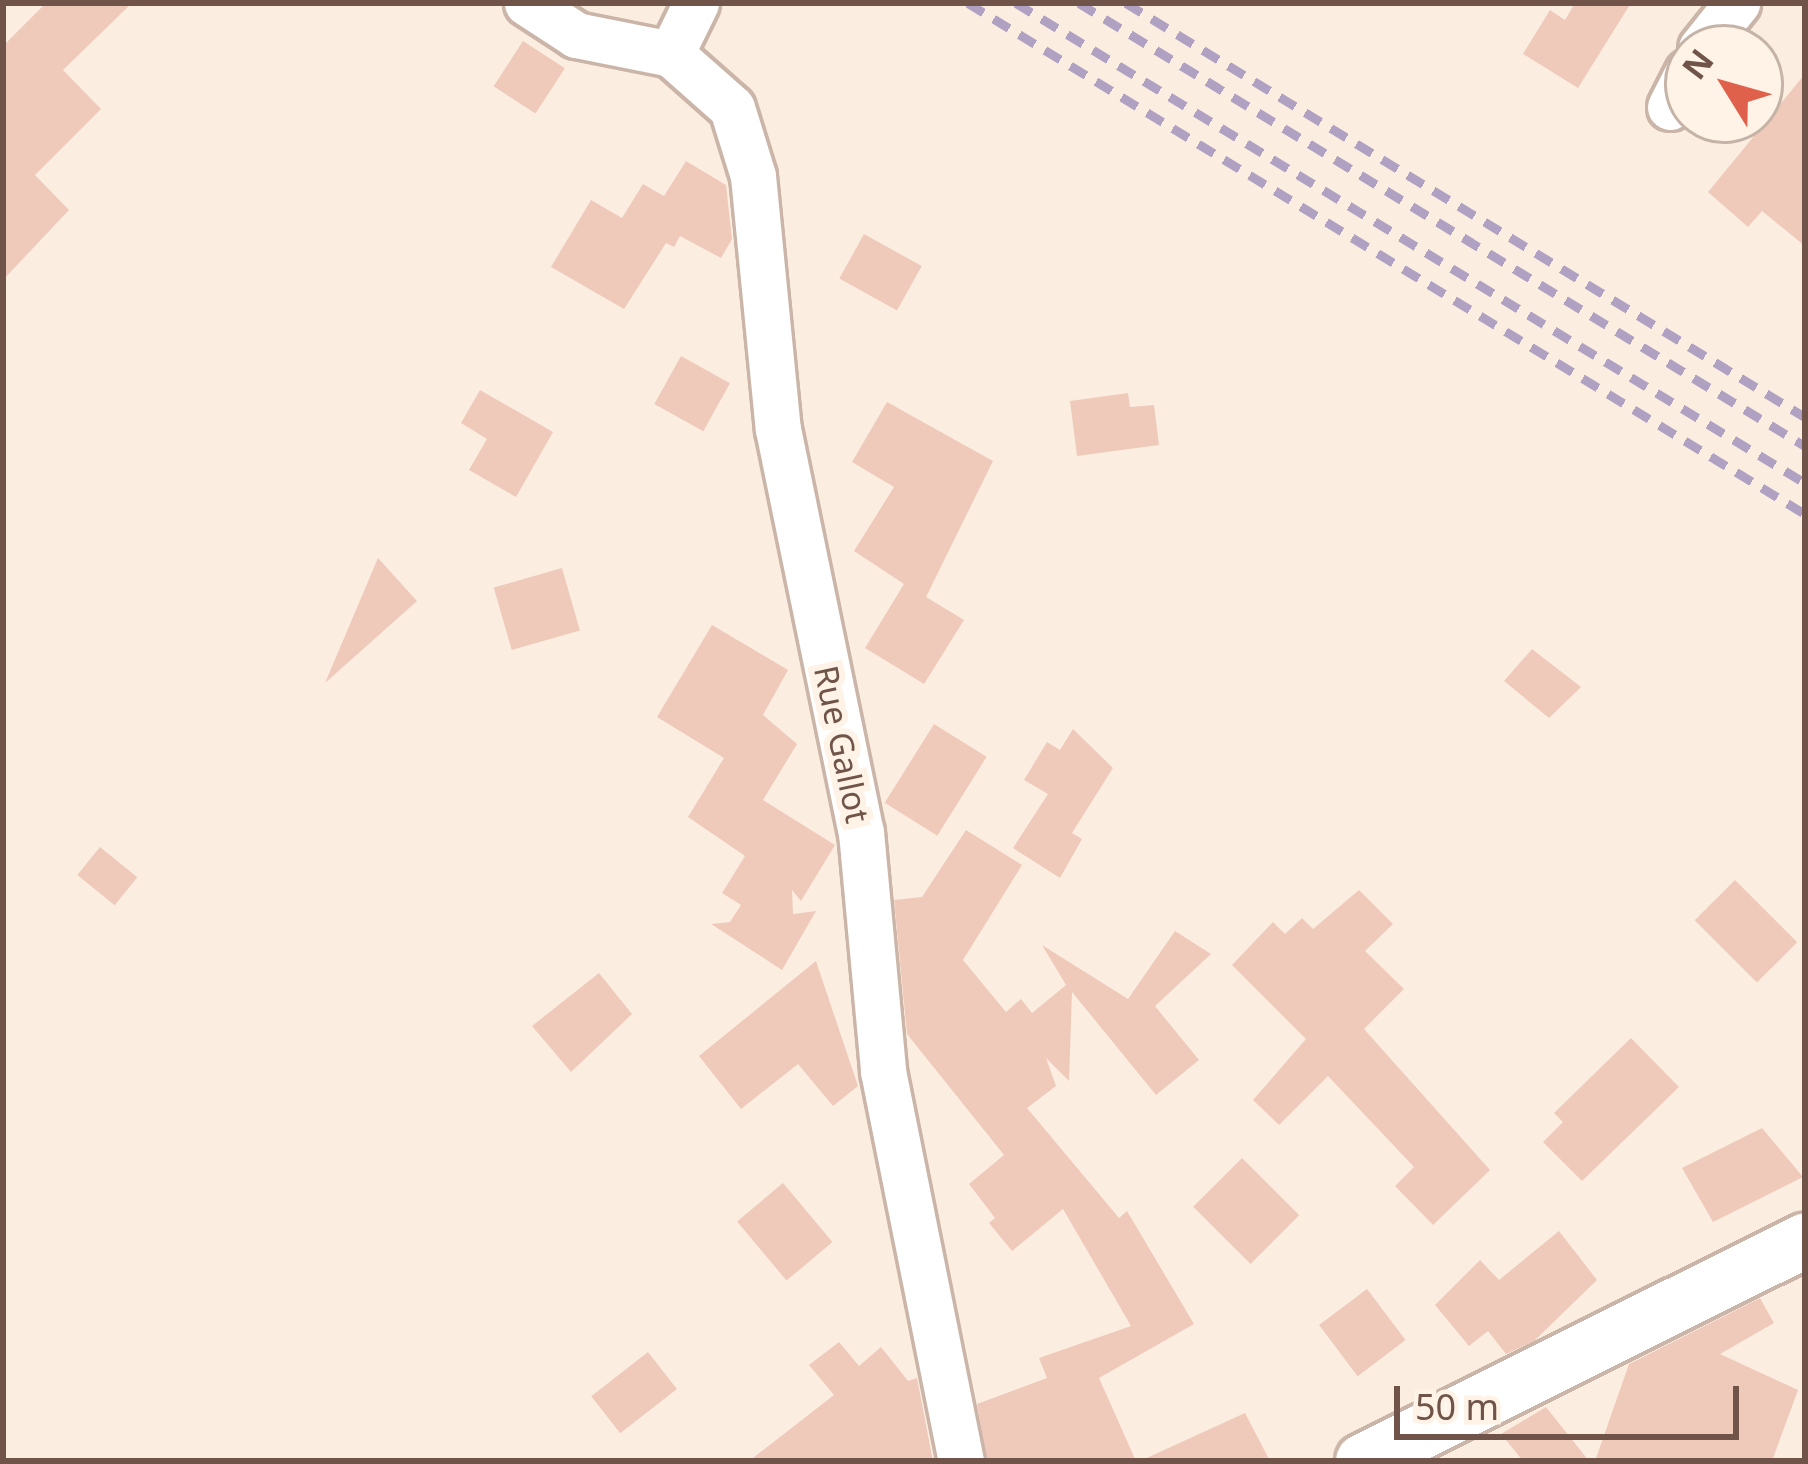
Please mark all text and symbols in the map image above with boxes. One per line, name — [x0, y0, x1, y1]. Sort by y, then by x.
north arrow — [1664, 24, 1784, 144]
text: N — [1671, 40, 1723, 88]
street label: Rue Gallot — [806, 662, 878, 826]
scale bar — [1400, 1362, 1745, 1436]
text: 50 m — [1415, 1382, 1499, 1431]

